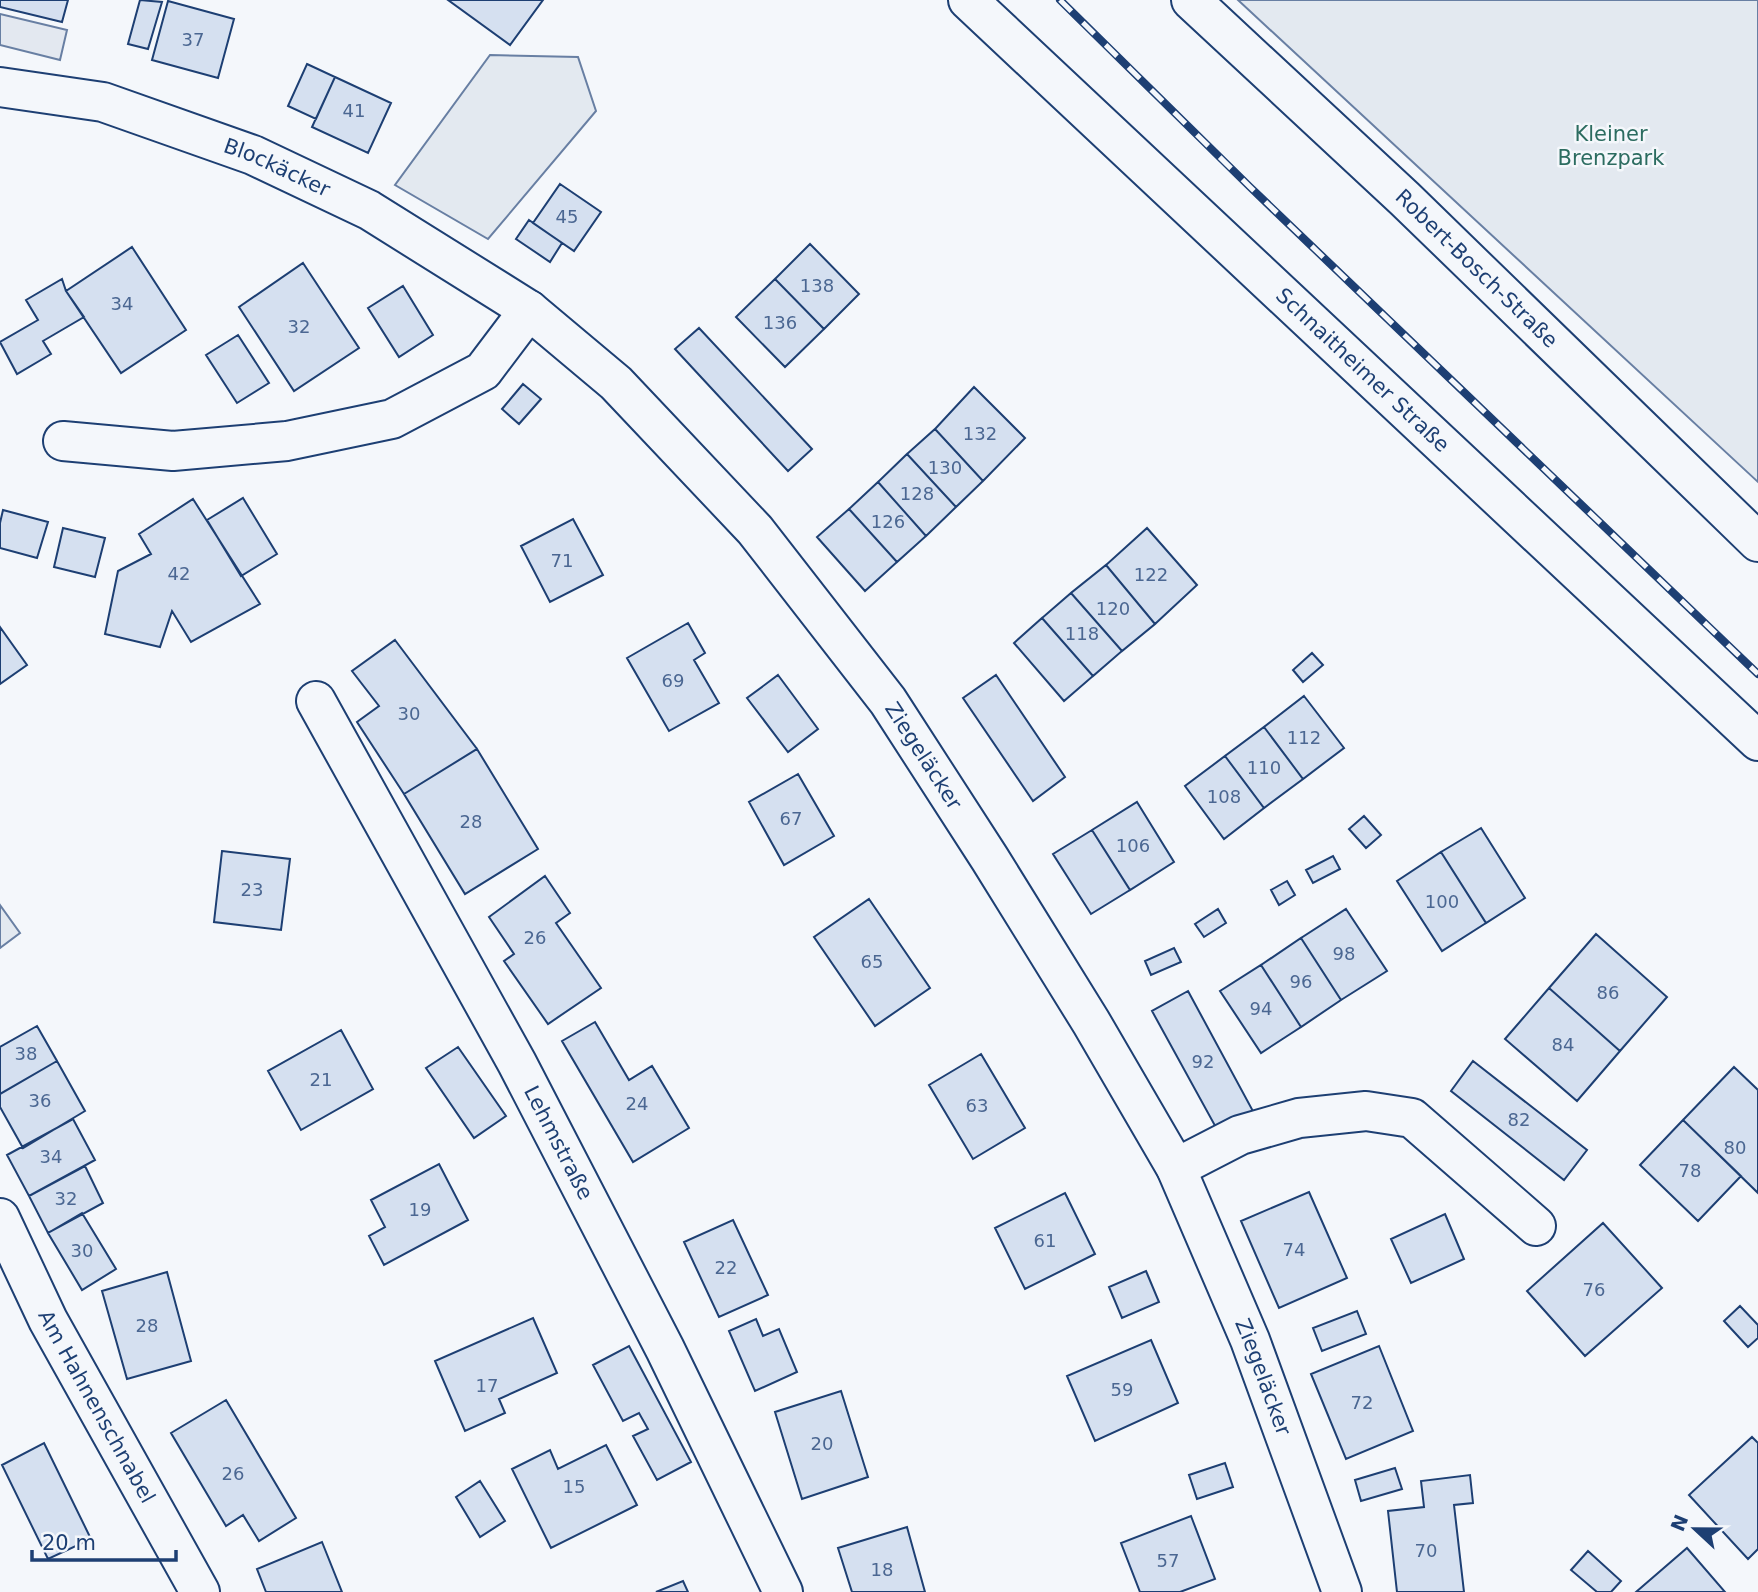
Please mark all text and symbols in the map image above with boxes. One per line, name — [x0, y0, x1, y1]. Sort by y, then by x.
house number: 37 — [182, 29, 204, 50]
house number: 41 — [343, 100, 365, 121]
park label: Kleiner Brenzpark — [1558, 122, 1665, 170]
street label: Blockäcker — [221, 134, 334, 202]
street label: Robert-Bosch-Straße — [1391, 184, 1563, 353]
house number: 45 — [556, 206, 578, 227]
house number: 138 — [800, 275, 834, 296]
street label: Schnaitheimer Straße — [1271, 283, 1454, 457]
house number: 34 — [111, 293, 133, 314]
house number: 136 — [763, 312, 797, 333]
house number: 32 — [288, 316, 310, 337]
house number: 132 — [963, 423, 997, 444]
house number: 130 — [928, 457, 962, 478]
house number: 128 — [900, 483, 934, 504]
house number: 126 — [871, 511, 905, 532]
house number: 71 — [551, 550, 573, 571]
house number: 42 — [168, 563, 190, 584]
house number: 122 — [1134, 564, 1168, 585]
house number: 120 — [1096, 598, 1130, 619]
house number: 118 — [1065, 623, 1099, 644]
house number: 69 — [662, 670, 684, 691]
street label: Ziegeläcker — [880, 698, 967, 814]
house number: 30 — [398, 703, 420, 724]
house number: 112 — [1287, 727, 1321, 748]
house number: 110 — [1247, 757, 1281, 778]
house number: 108 — [1207, 786, 1241, 807]
house number: 67 — [780, 808, 802, 829]
house number: 28 — [460, 811, 482, 832]
house number: 106 — [1116, 835, 1150, 856]
house number: 23 — [241, 879, 263, 900]
house number: 100 — [1425, 891, 1459, 912]
house number: 26 — [524, 927, 546, 948]
house number: 98 — [1333, 943, 1355, 964]
house number: 65 — [861, 951, 883, 972]
house number: 96 — [1290, 971, 1312, 992]
house number: 86 — [1597, 982, 1619, 1003]
house number: 94 — [1250, 998, 1272, 1019]
house number: 84 — [1552, 1034, 1574, 1055]
house number: 38 — [15, 1043, 37, 1064]
house number: 92 — [1192, 1051, 1214, 1072]
house number: 21 — [310, 1069, 332, 1090]
street label: Lehmstraße — [519, 1082, 598, 1204]
house number: 36 — [29, 1090, 51, 1111]
house number: 24 — [626, 1093, 648, 1114]
house number: 63 — [966, 1095, 988, 1116]
house number: 82 — [1508, 1109, 1530, 1130]
house number: 80 — [1724, 1137, 1746, 1158]
house number: 34 — [40, 1146, 62, 1167]
house number: 78 — [1679, 1160, 1701, 1181]
house number: 32 — [55, 1188, 77, 1209]
house number: 19 — [409, 1199, 431, 1220]
house number: 61 — [1034, 1230, 1056, 1251]
house number: 74 — [1283, 1239, 1305, 1260]
house number: 30 — [71, 1240, 93, 1261]
house number: 22 — [715, 1257, 737, 1278]
house number: 76 — [1583, 1279, 1605, 1300]
street label: Am Hahnenschnabel — [33, 1306, 160, 1507]
house number: 28 — [136, 1315, 158, 1336]
street label: Ziegeläcker — [1230, 1315, 1296, 1439]
house number: 17 — [476, 1375, 498, 1396]
house number: 59 — [1111, 1379, 1133, 1400]
house number: 72 — [1351, 1392, 1373, 1413]
house number: 20 — [811, 1433, 833, 1454]
house number: 26 — [222, 1463, 244, 1484]
house number: 15 — [563, 1476, 585, 1497]
north arrow — [1660, 1494, 1730, 1564]
text: N — [1666, 1511, 1692, 1534]
scale bar — [32, 1518, 175, 1562]
text: 20 m — [42, 1531, 96, 1555]
house number: 70 — [1415, 1540, 1437, 1561]
house number: 57 — [1157, 1550, 1179, 1571]
house number: 18 — [871, 1559, 893, 1580]

